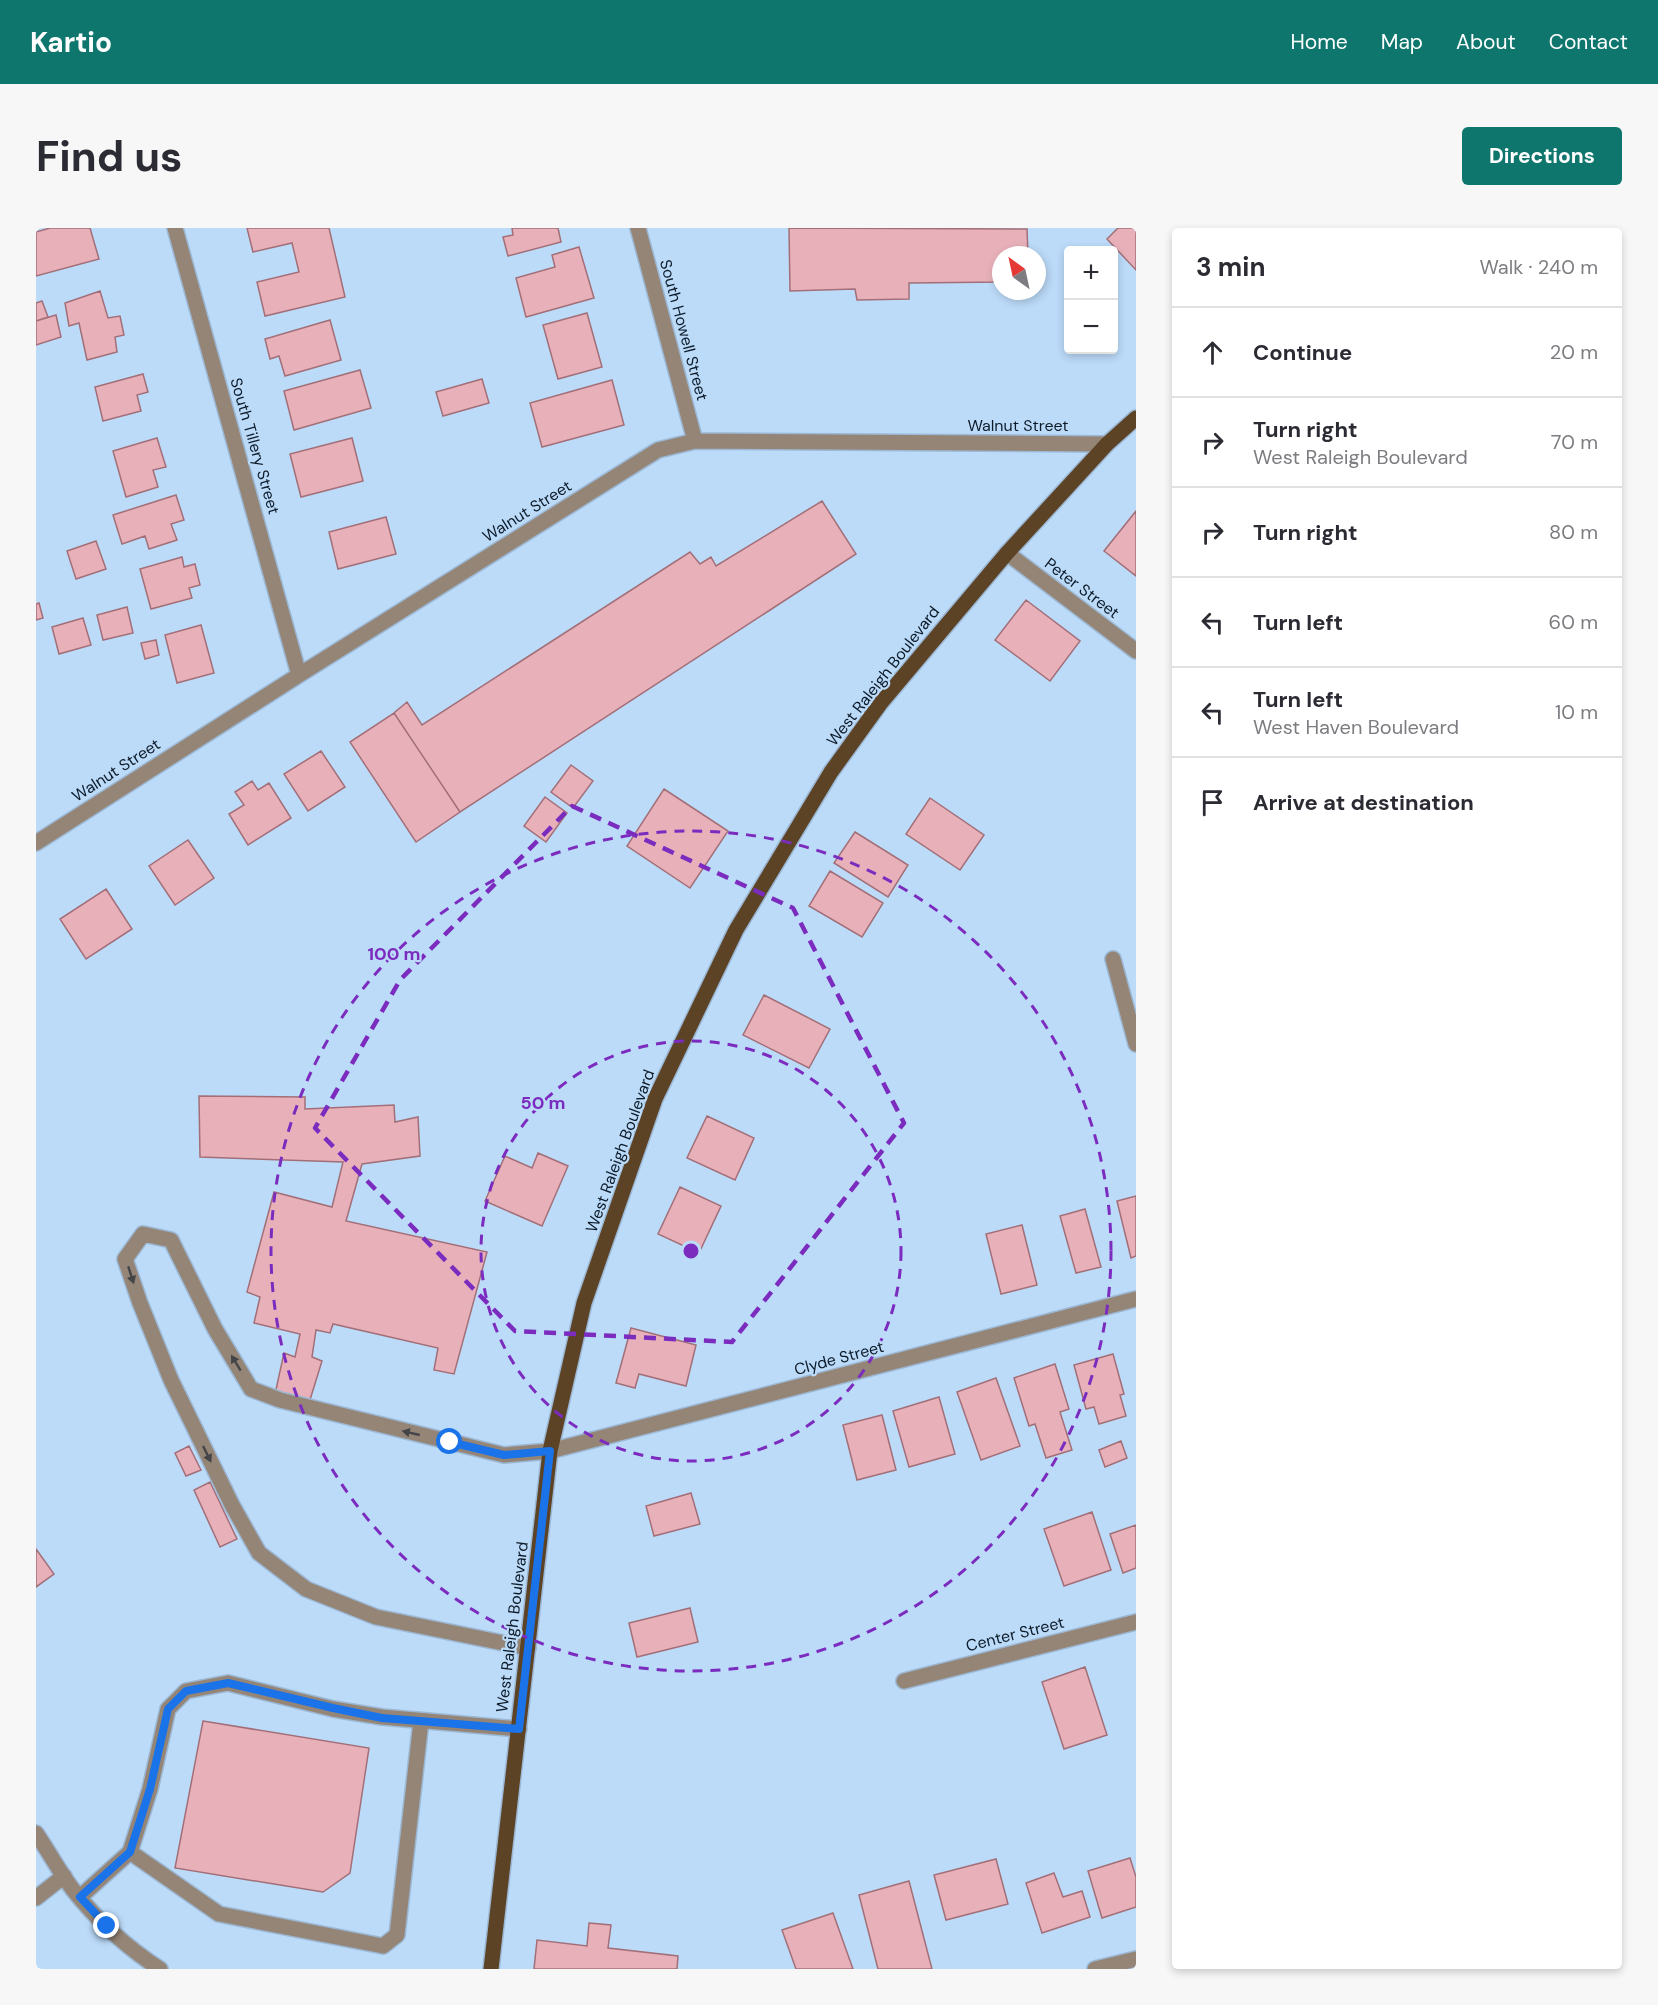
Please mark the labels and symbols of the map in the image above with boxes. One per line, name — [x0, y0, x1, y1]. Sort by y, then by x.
north arrow — [992, 246, 1046, 300]
street label: South Howell Street — [655, 257, 713, 403]
street label: South Tillery Street — [225, 375, 285, 517]
street label: Walnut Street — [967, 415, 1069, 436]
street label: Walnut Street — [479, 475, 575, 547]
street label: Peter Street — [1040, 553, 1124, 623]
street label: West Raleigh Boulevard — [822, 602, 944, 750]
street label: Walnut Street — [68, 734, 164, 806]
text: 100 m — [367, 942, 421, 966]
street label: West Raleigh Boulevard — [581, 1067, 659, 1235]
text: 50 m — [520, 1091, 566, 1115]
centre of rings — [681, 1241, 701, 1261]
one-way arrow — [126, 1266, 136, 1284]
street label: Clyde Street — [792, 1336, 886, 1380]
one-way arrow — [231, 1355, 242, 1371]
one-way arrow — [401, 1427, 420, 1437]
route start — [436, 1428, 462, 1454]
one-way arrow — [203, 1445, 212, 1462]
street label: West Raleigh Boulevard — [491, 1540, 533, 1714]
street label: Center Street — [964, 1612, 1066, 1656]
route end — [93, 1912, 119, 1938]

